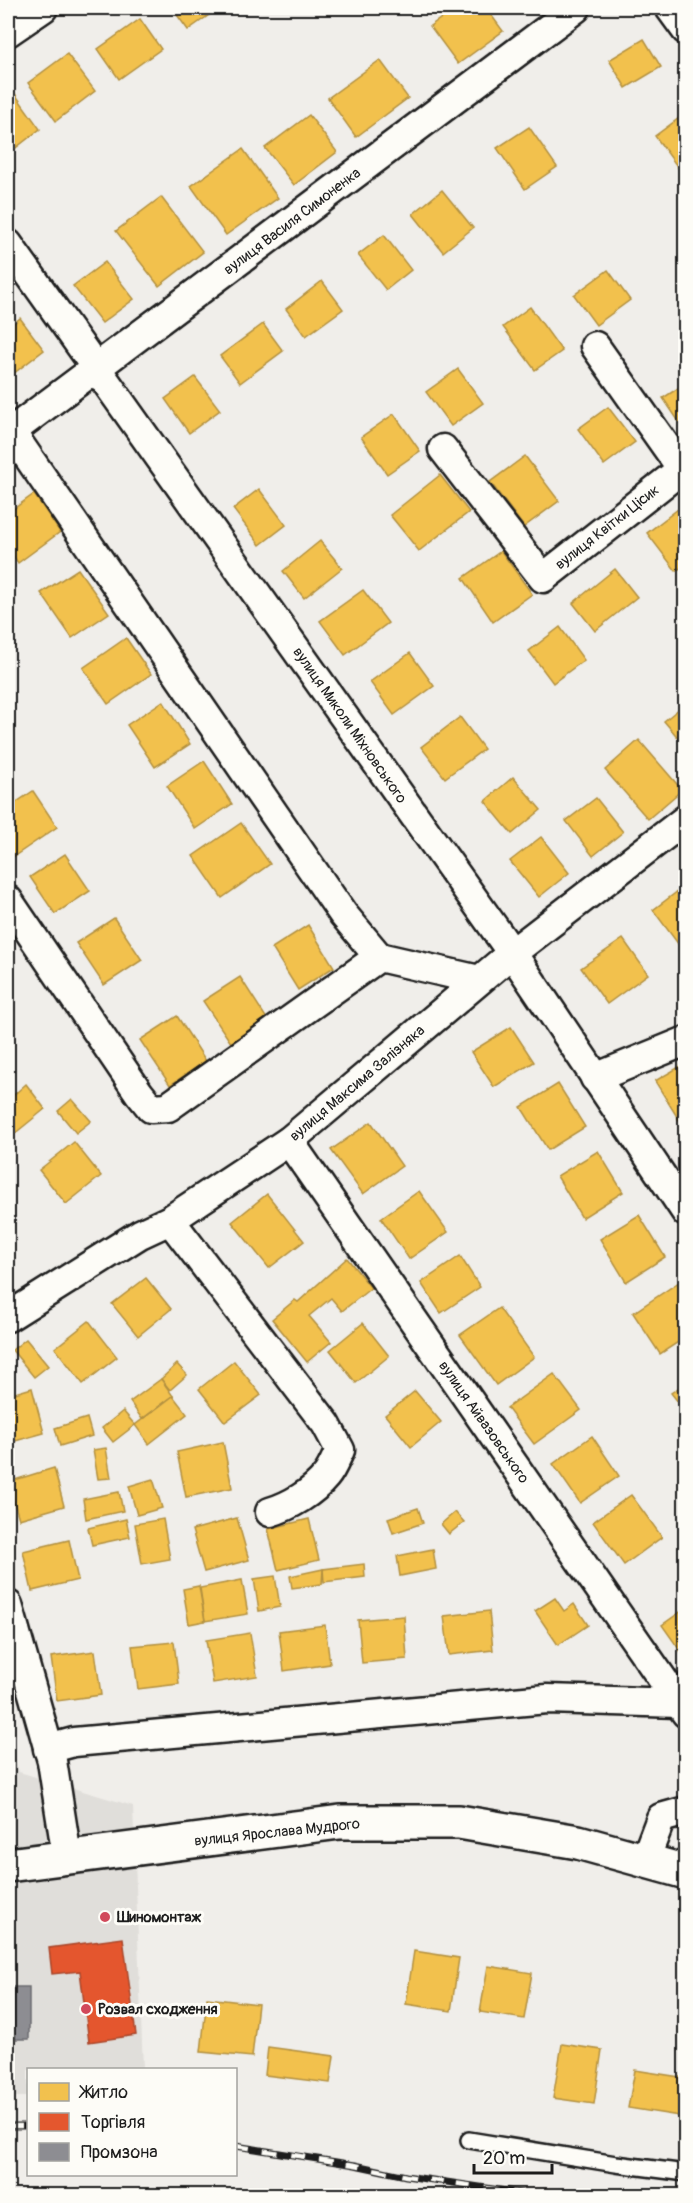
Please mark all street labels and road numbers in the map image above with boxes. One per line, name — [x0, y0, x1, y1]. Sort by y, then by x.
street label: вулиця Василя Симоненка — [220, 164, 365, 279]
street label: вулиця Квітки Цісик — [551, 481, 664, 574]
street label: вулиця Миколи Міхновського — [288, 643, 411, 807]
street label: вулиця Максима Залізняка — [286, 1021, 429, 1146]
street label: вулиця Айвазовського — [434, 1357, 533, 1487]
street label: вулиця Ярослава Мудрого — [193, 1814, 361, 1851]

